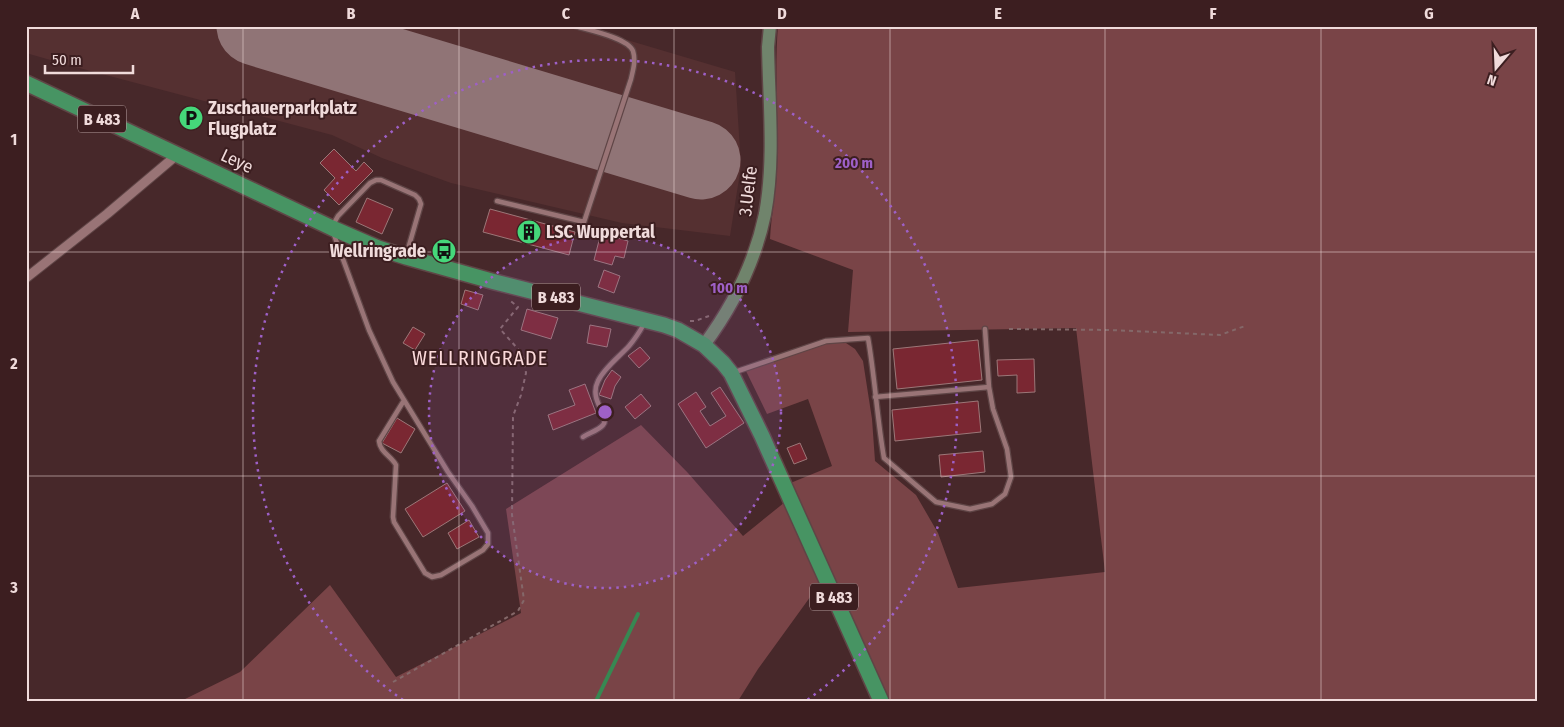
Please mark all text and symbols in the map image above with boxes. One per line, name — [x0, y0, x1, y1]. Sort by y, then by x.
text: A — [130, 4, 140, 23]
text: B — [347, 4, 356, 23]
text: C — [562, 4, 571, 23]
text: D — [777, 4, 787, 23]
text: E — [994, 4, 1002, 23]
text: F — [1209, 4, 1217, 23]
text: G — [1424, 4, 1434, 23]
scale bar — [45, 42, 132, 74]
north arrow — [1472, 42, 1522, 92]
text: 50 m — [52, 51, 82, 69]
text: N — [1485, 70, 1499, 89]
place label: Zuschauerparkplatz Flugplatz — [208, 97, 357, 140]
parking icon: Zuschauerparkplatz Flugplatz — [178, 105, 204, 131]
road number: B 483 — [78, 106, 126, 132]
text: 1 — [11, 130, 17, 149]
street label: Leye — [217, 144, 257, 178]
text: 200 m — [834, 154, 873, 172]
street label: 3.Uelfe — [734, 165, 762, 217]
building icon: LSC Wuppertal — [516, 219, 542, 245]
place label: LSC Wuppertal — [546, 221, 655, 243]
bus stop icon: Wellringrade — [431, 238, 457, 264]
place label: Wellringrade — [330, 240, 426, 262]
text: 100 m — [710, 279, 748, 297]
road number: B 483 — [532, 284, 580, 310]
district label: WELLRINGRADE — [412, 346, 548, 370]
text: 2 — [9, 354, 18, 373]
centre of rings — [596, 403, 614, 421]
text: 3 — [9, 578, 18, 597]
road number: B 483 — [810, 584, 858, 610]

